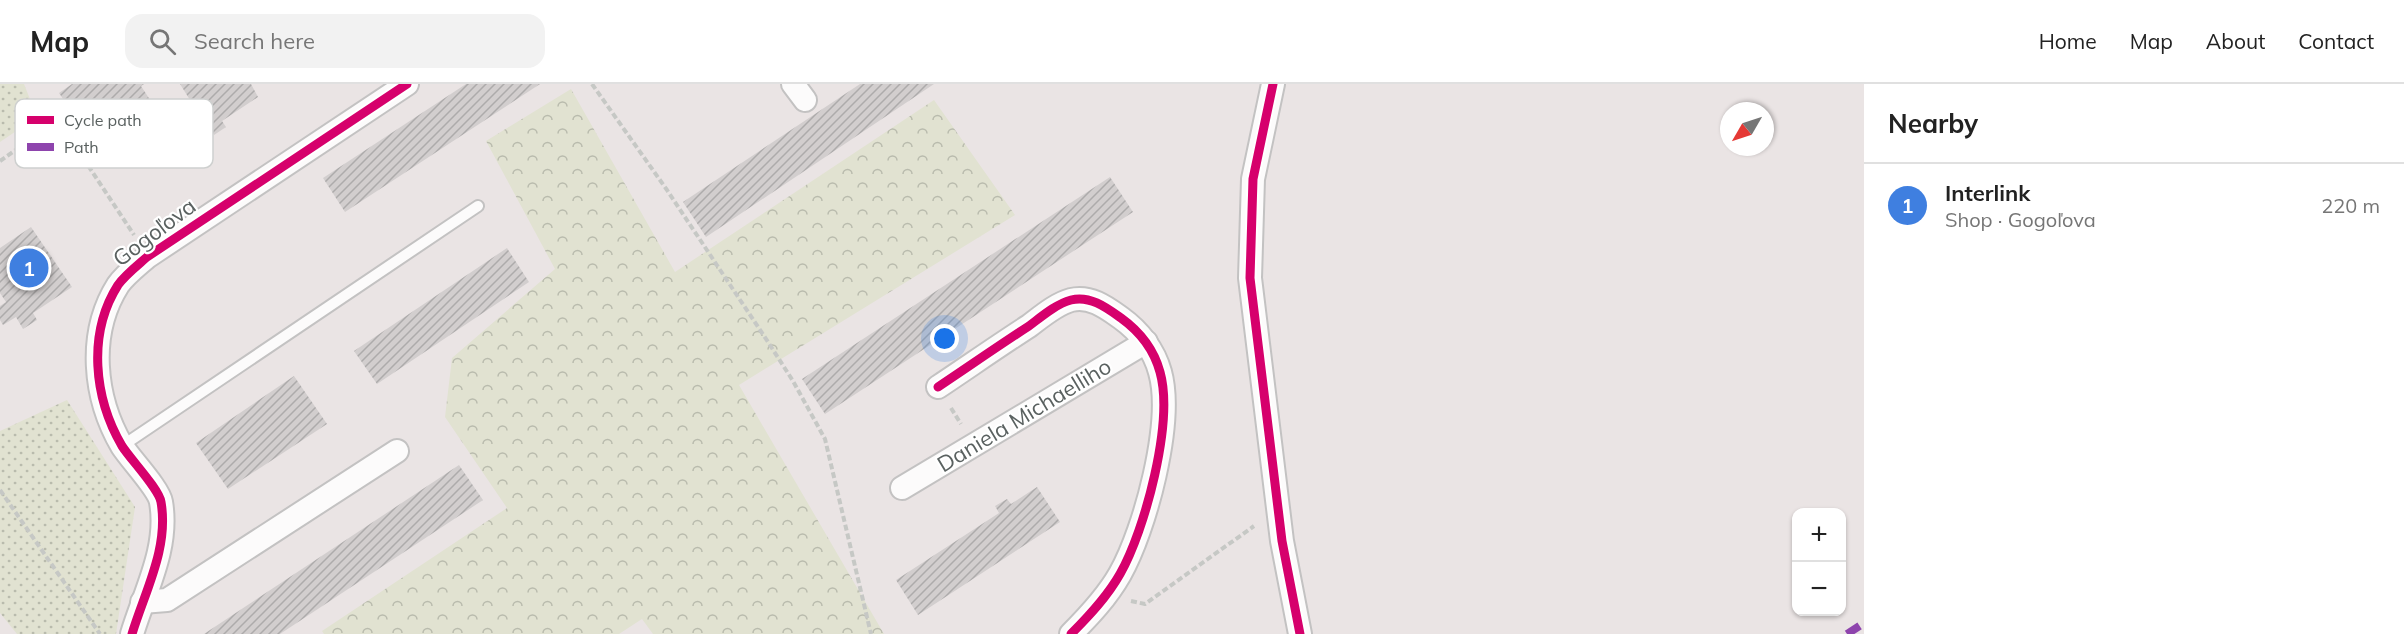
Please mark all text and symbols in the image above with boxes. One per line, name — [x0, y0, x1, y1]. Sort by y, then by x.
search box — [125, 14, 545, 68]
text: Map — [30, 24, 89, 59]
icon: search — [146, 25, 179, 58]
text: Search here — [194, 27, 315, 55]
text: Home — [2039, 28, 2097, 54]
text: Map — [2130, 28, 2173, 54]
text: About — [2206, 28, 2265, 54]
text: Contact — [2298, 28, 2374, 54]
legend — [15, 99, 213, 168]
north arrow — [1720, 102, 1774, 156]
text: Nearby — [1888, 107, 1978, 140]
text: Cycle path — [64, 110, 142, 130]
text: Path — [64, 137, 99, 157]
text: Interlink — [1945, 179, 2030, 207]
street label: Gogoľova — [107, 192, 201, 272]
text: 1 — [1902, 193, 1914, 218]
text: 220 m — [2321, 193, 2380, 218]
text: Shop · Gogoľova — [1945, 207, 2096, 232]
pin: 1 — [9, 246, 48, 291]
your location — [930, 324, 959, 353]
street label: Daniela Michaelliho — [932, 352, 1116, 478]
map controls — [1792, 508, 1846, 616]
button: + — [1792, 508, 1846, 562]
button: − — [1792, 562, 1846, 616]

